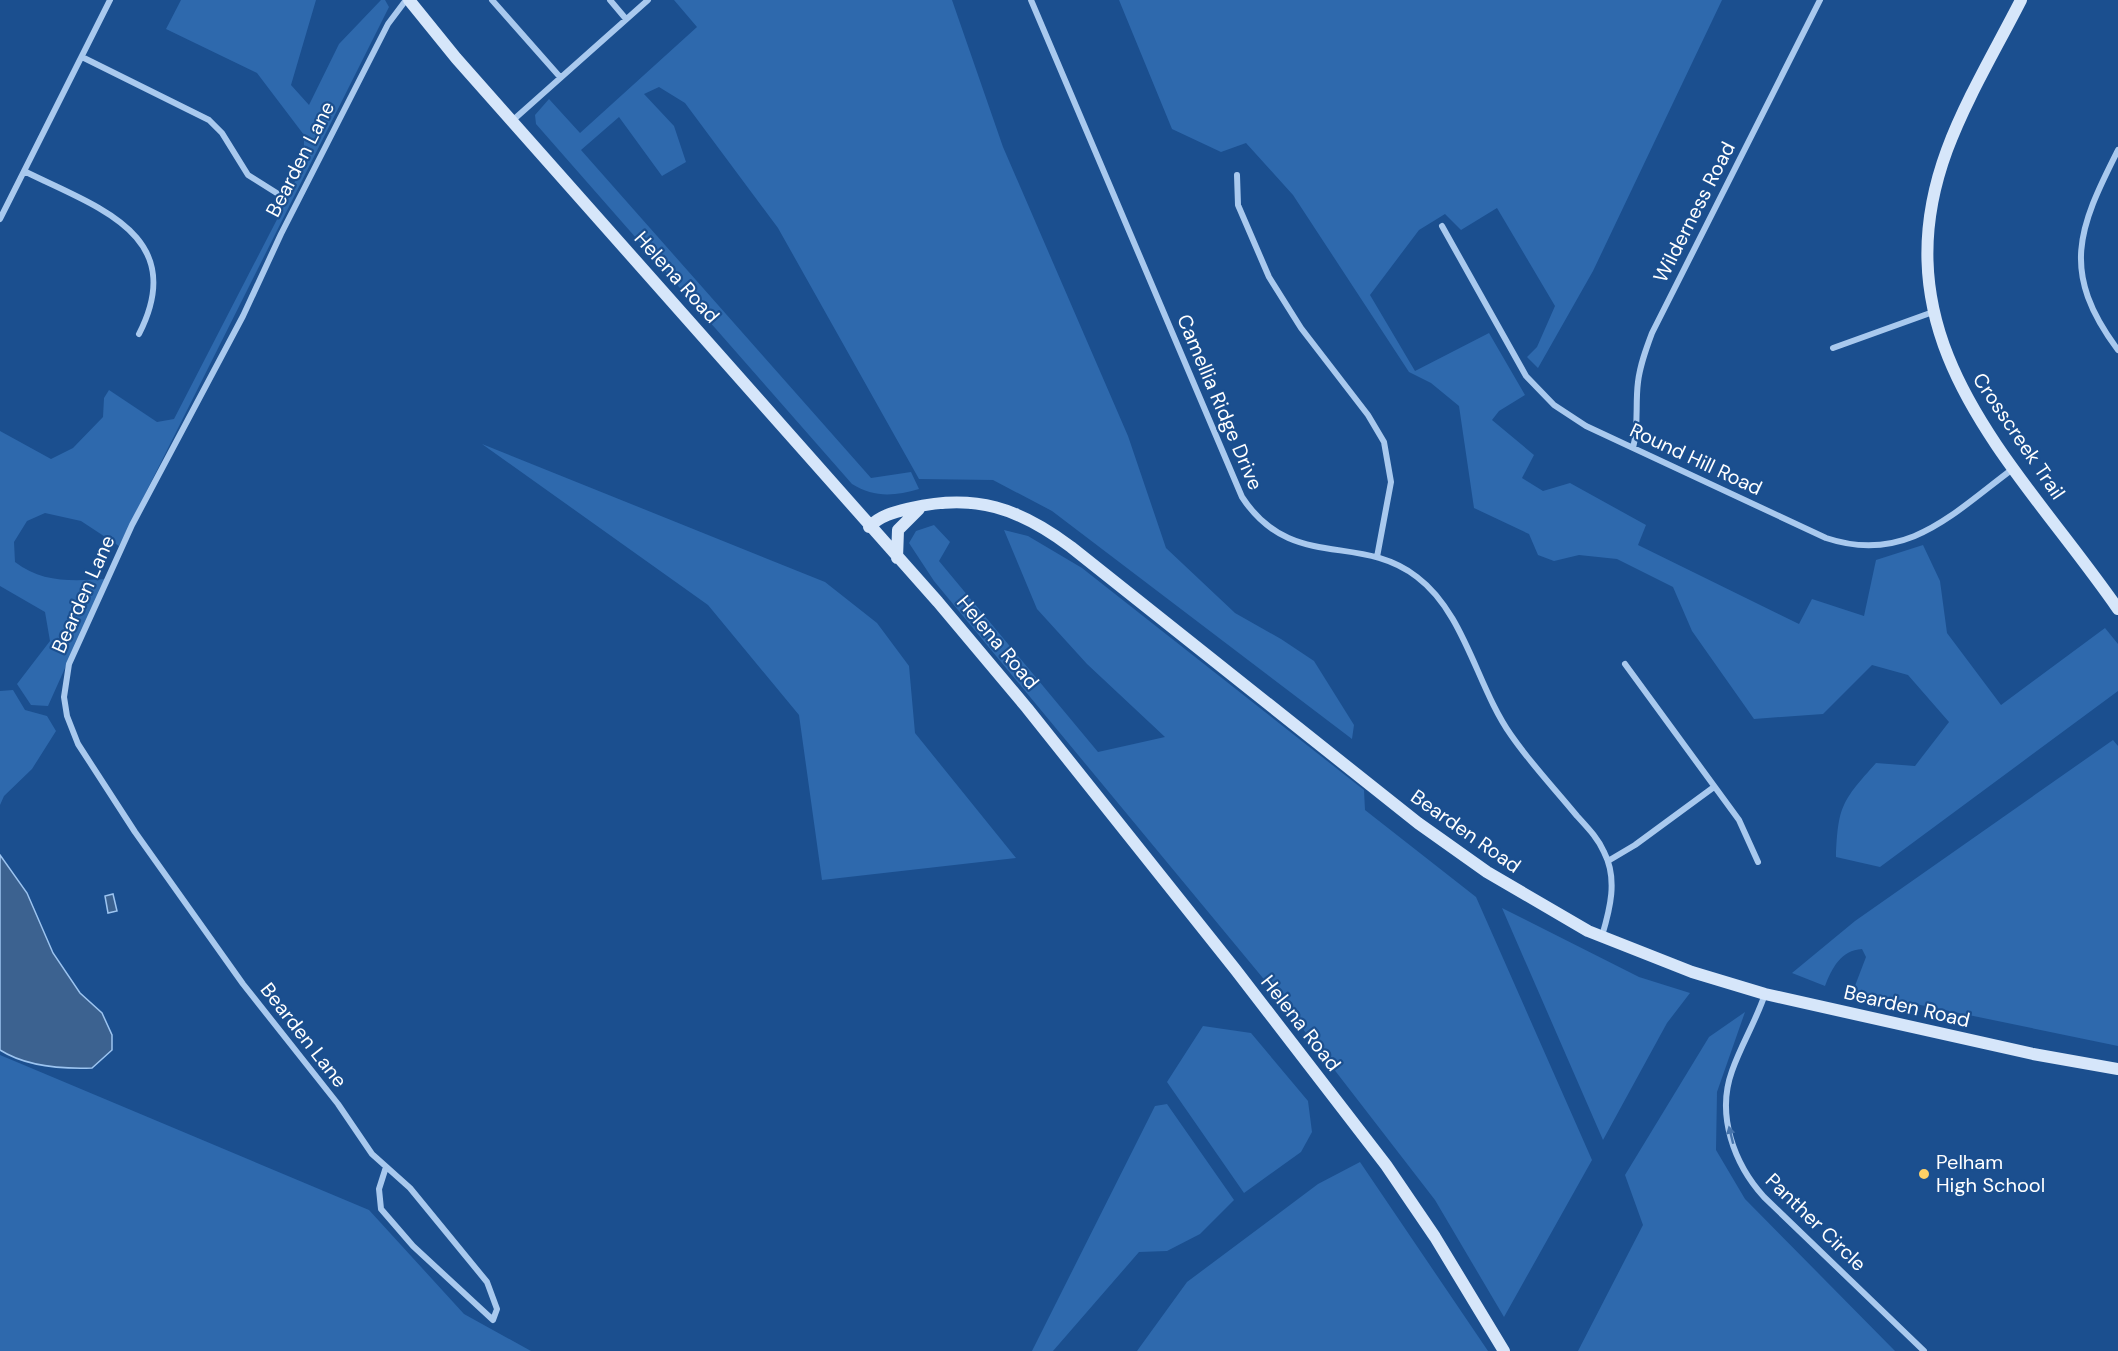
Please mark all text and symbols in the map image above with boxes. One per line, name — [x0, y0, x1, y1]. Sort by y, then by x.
street label: Bearden Lane — [260, 97, 340, 221]
street label: Wilderness Road — [1647, 137, 1741, 287]
street label: Helena Road — [629, 226, 725, 328]
street label: Camellia Ridge Drive — [1171, 310, 1269, 494]
street label: Crosscreek Trail — [1967, 368, 2071, 504]
street label: Round Hill Road — [1626, 417, 1766, 501]
street label: Bearden Lane — [45, 531, 121, 657]
street label: Helena Road — [951, 590, 1045, 694]
street label: Bearden Road — [1406, 783, 1526, 879]
street label: Helena Road — [1255, 970, 1347, 1076]
street label: Bearden Lane — [255, 977, 353, 1093]
street label: Bearden Road — [1841, 979, 1973, 1033]
one-way arrow — [1725, 1126, 1735, 1144]
place label: Pelham High School — [1936, 1149, 2045, 1198]
street label: Panther Circle — [1760, 1167, 1872, 1277]
marker: Pelham High School — [1917, 1167, 1931, 1181]

